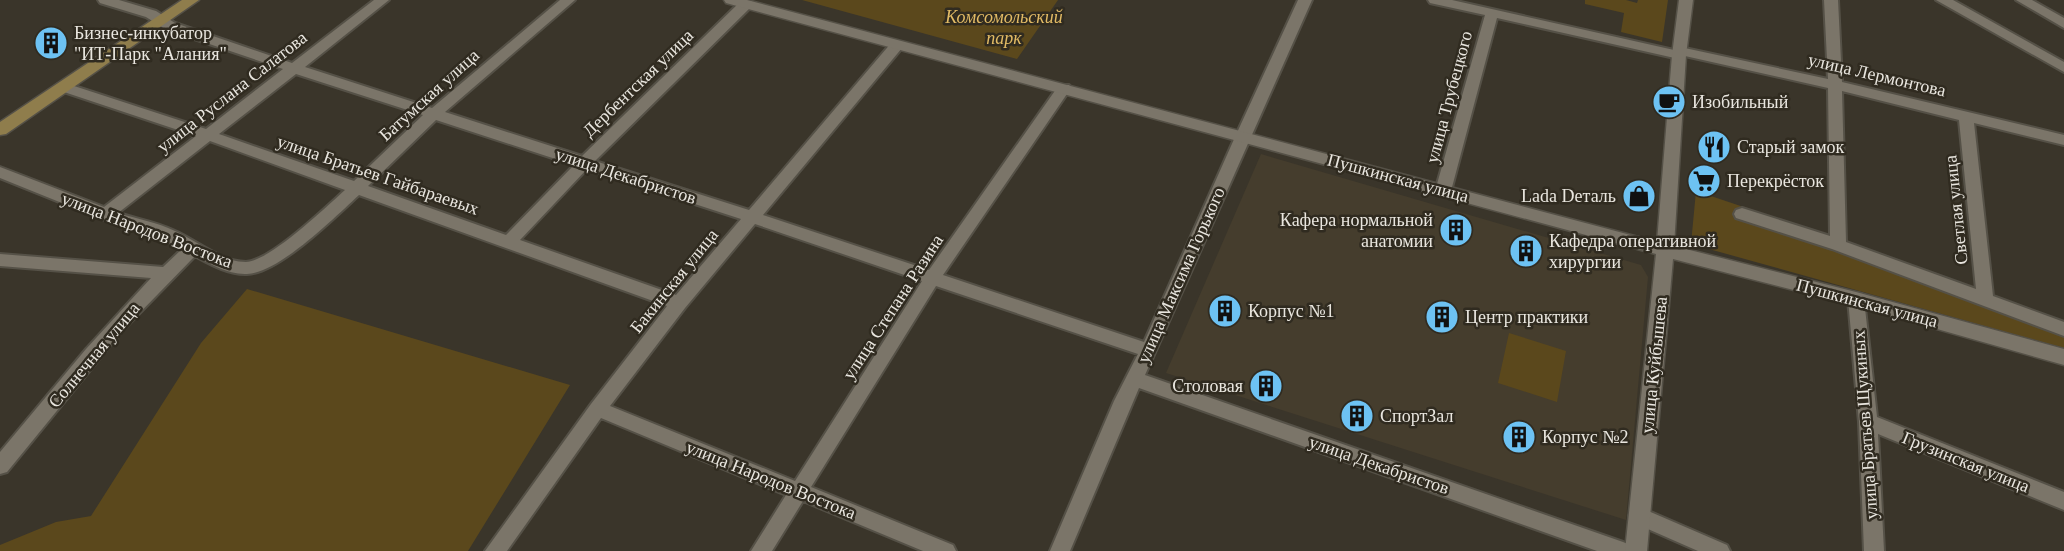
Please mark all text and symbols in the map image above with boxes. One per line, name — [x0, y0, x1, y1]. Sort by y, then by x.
park label: Комсомольский парк — [944, 7, 1063, 48]
place label: Бизнес-инкубатор "ИТ-Парк "Алания" — [74, 23, 227, 64]
building icon: Бизнес-инкубатор "ИТ-Парк "Алания" — [33, 25, 69, 61]
street label: Дербентская улица — [579, 25, 697, 141]
street label: улица Руслана Салатова — [153, 27, 311, 157]
street label: улица Трубецкого — [1422, 29, 1476, 165]
street label: Батумская улица — [375, 45, 483, 145]
street label: улица Лермонтова — [1806, 49, 1948, 101]
cafe icon: Изобильный — [1651, 84, 1687, 120]
place label: Изобильный — [1692, 92, 1789, 112]
restaurant icon: Старый замок — [1696, 129, 1732, 165]
street label: улица Братьев Гайбараевых — [274, 131, 482, 219]
place label: Старый замок — [1737, 137, 1845, 157]
street label: улица Декабристов — [553, 144, 699, 208]
street label: Пушкинская улица — [1325, 150, 1471, 206]
street label: Светлая улица — [1940, 154, 1972, 266]
supermarket icon: Перекрёсток — [1686, 163, 1722, 199]
place label: Перекрёсток — [1727, 171, 1824, 191]
shop icon: Lada Dеталь — [1621, 178, 1657, 214]
street label: улица Максима Горького — [1133, 184, 1229, 366]
place label: Lada Dеталь — [1521, 186, 1616, 206]
street label: улица Народов Востока — [59, 188, 235, 272]
place label: Кафера нормальной анатомии — [1280, 210, 1433, 251]
building icon: Кафера нормальной анатомии — [1438, 212, 1474, 248]
street label: Бакинская улица — [626, 225, 722, 337]
street label: улица Степана Разина — [839, 231, 947, 383]
place label: Кафедра оперативной хирургии — [1549, 231, 1717, 272]
building icon: Кафедра оперативной хирургии — [1508, 233, 1544, 269]
street label: Пушкинская улица — [1794, 275, 1940, 331]
building icon: Корпус №1 — [1207, 293, 1243, 329]
street label: улица Куйбышева — [1637, 296, 1671, 434]
street label: Солнечная улица — [44, 298, 144, 412]
building icon: Центр практики — [1424, 299, 1460, 335]
place label: Корпус №1 — [1248, 301, 1334, 321]
place label: Центр практики — [1465, 307, 1589, 327]
street label: улица Братьев Щукиных — [1848, 330, 1882, 520]
building icon: Столовая — [1248, 368, 1284, 404]
place label: Столовая — [1172, 376, 1243, 396]
building icon: СпортЗал — [1339, 398, 1375, 434]
place label: СпортЗал — [1380, 406, 1453, 426]
building icon: Корпус №2 — [1501, 419, 1537, 455]
place label: Корпус №2 — [1542, 427, 1628, 447]
street label: Грузинская улица — [1900, 427, 2032, 497]
street label: улица Декабристов — [1306, 432, 1452, 498]
street label: улица Народов Востока — [683, 437, 859, 523]

